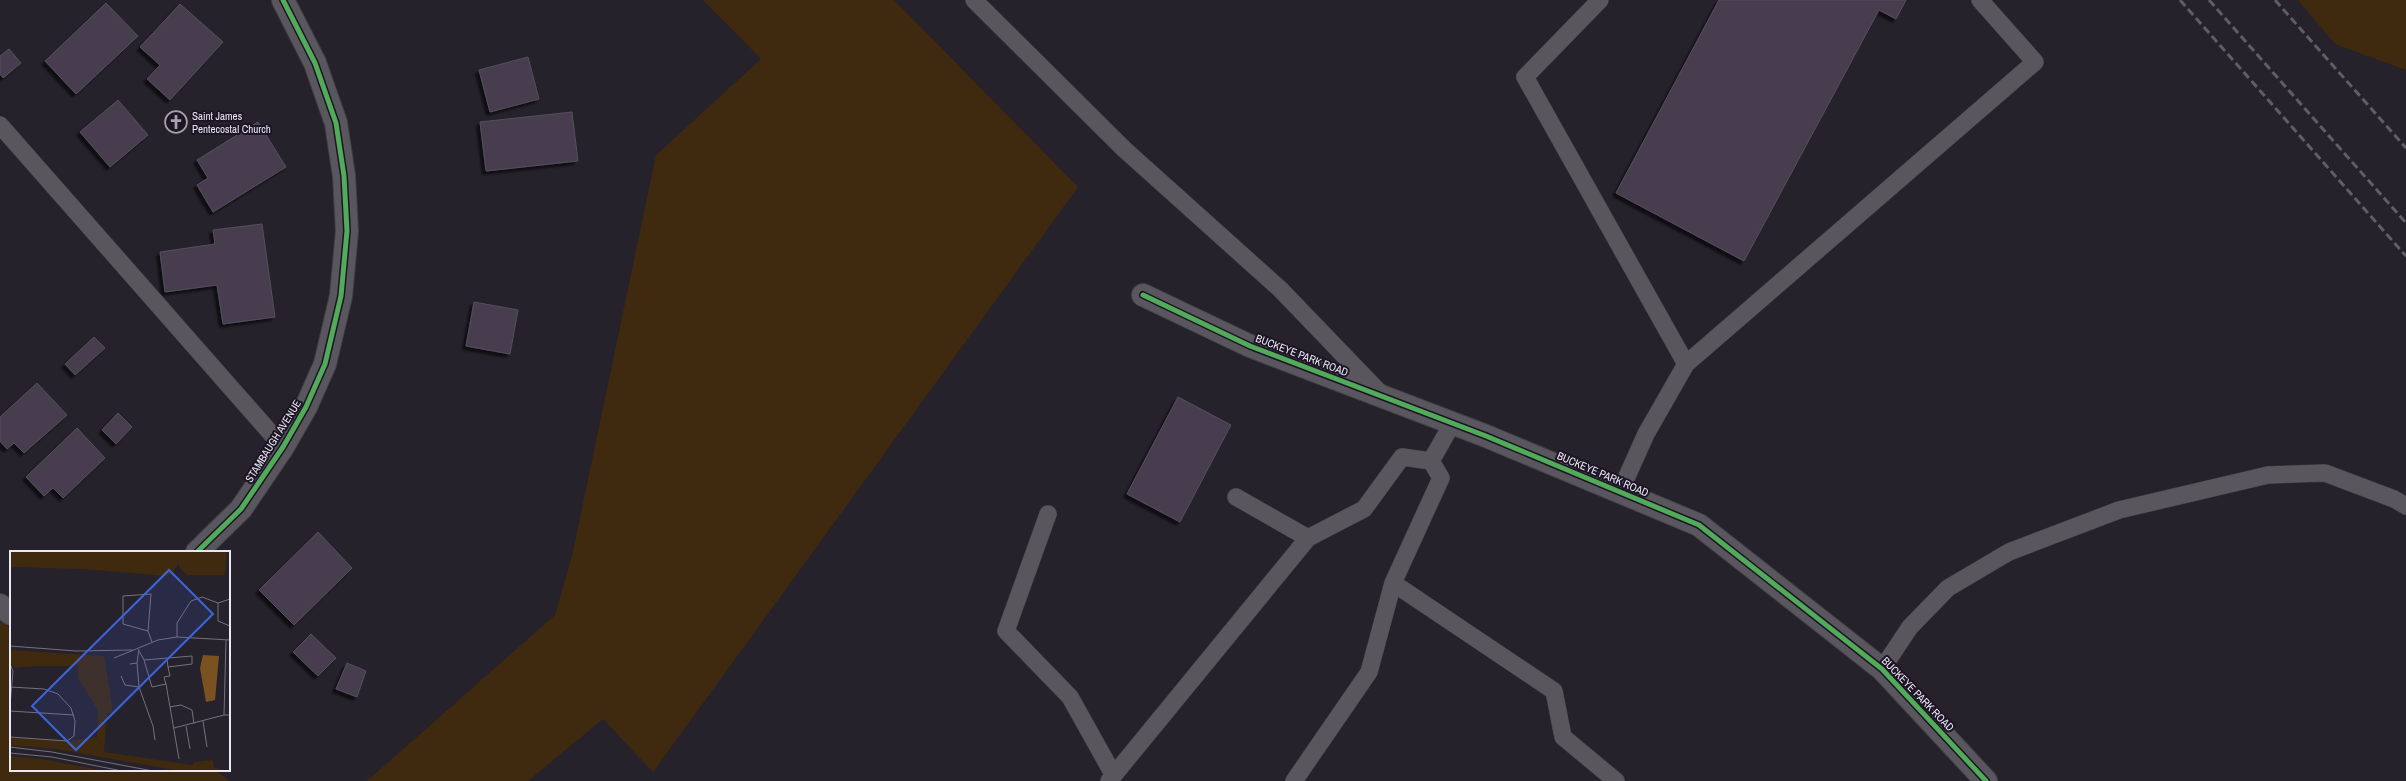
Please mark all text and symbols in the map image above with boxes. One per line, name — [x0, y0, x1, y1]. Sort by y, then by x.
church icon: Saint James Pentecostal Church — [163, 109, 189, 135]
place label: Saint James Pentecostal Church — [192, 109, 271, 136]
street label: BUCKEYE PARK ROAD — [1254, 331, 1350, 379]
street label: STAMBAUGH AVENUE — [242, 397, 304, 485]
street label: BUCKEYE PARK ROAD — [1555, 448, 1651, 500]
inset map — [10, 551, 230, 771]
street label: BUCKEYE PARK ROAD — [1879, 654, 1957, 734]

